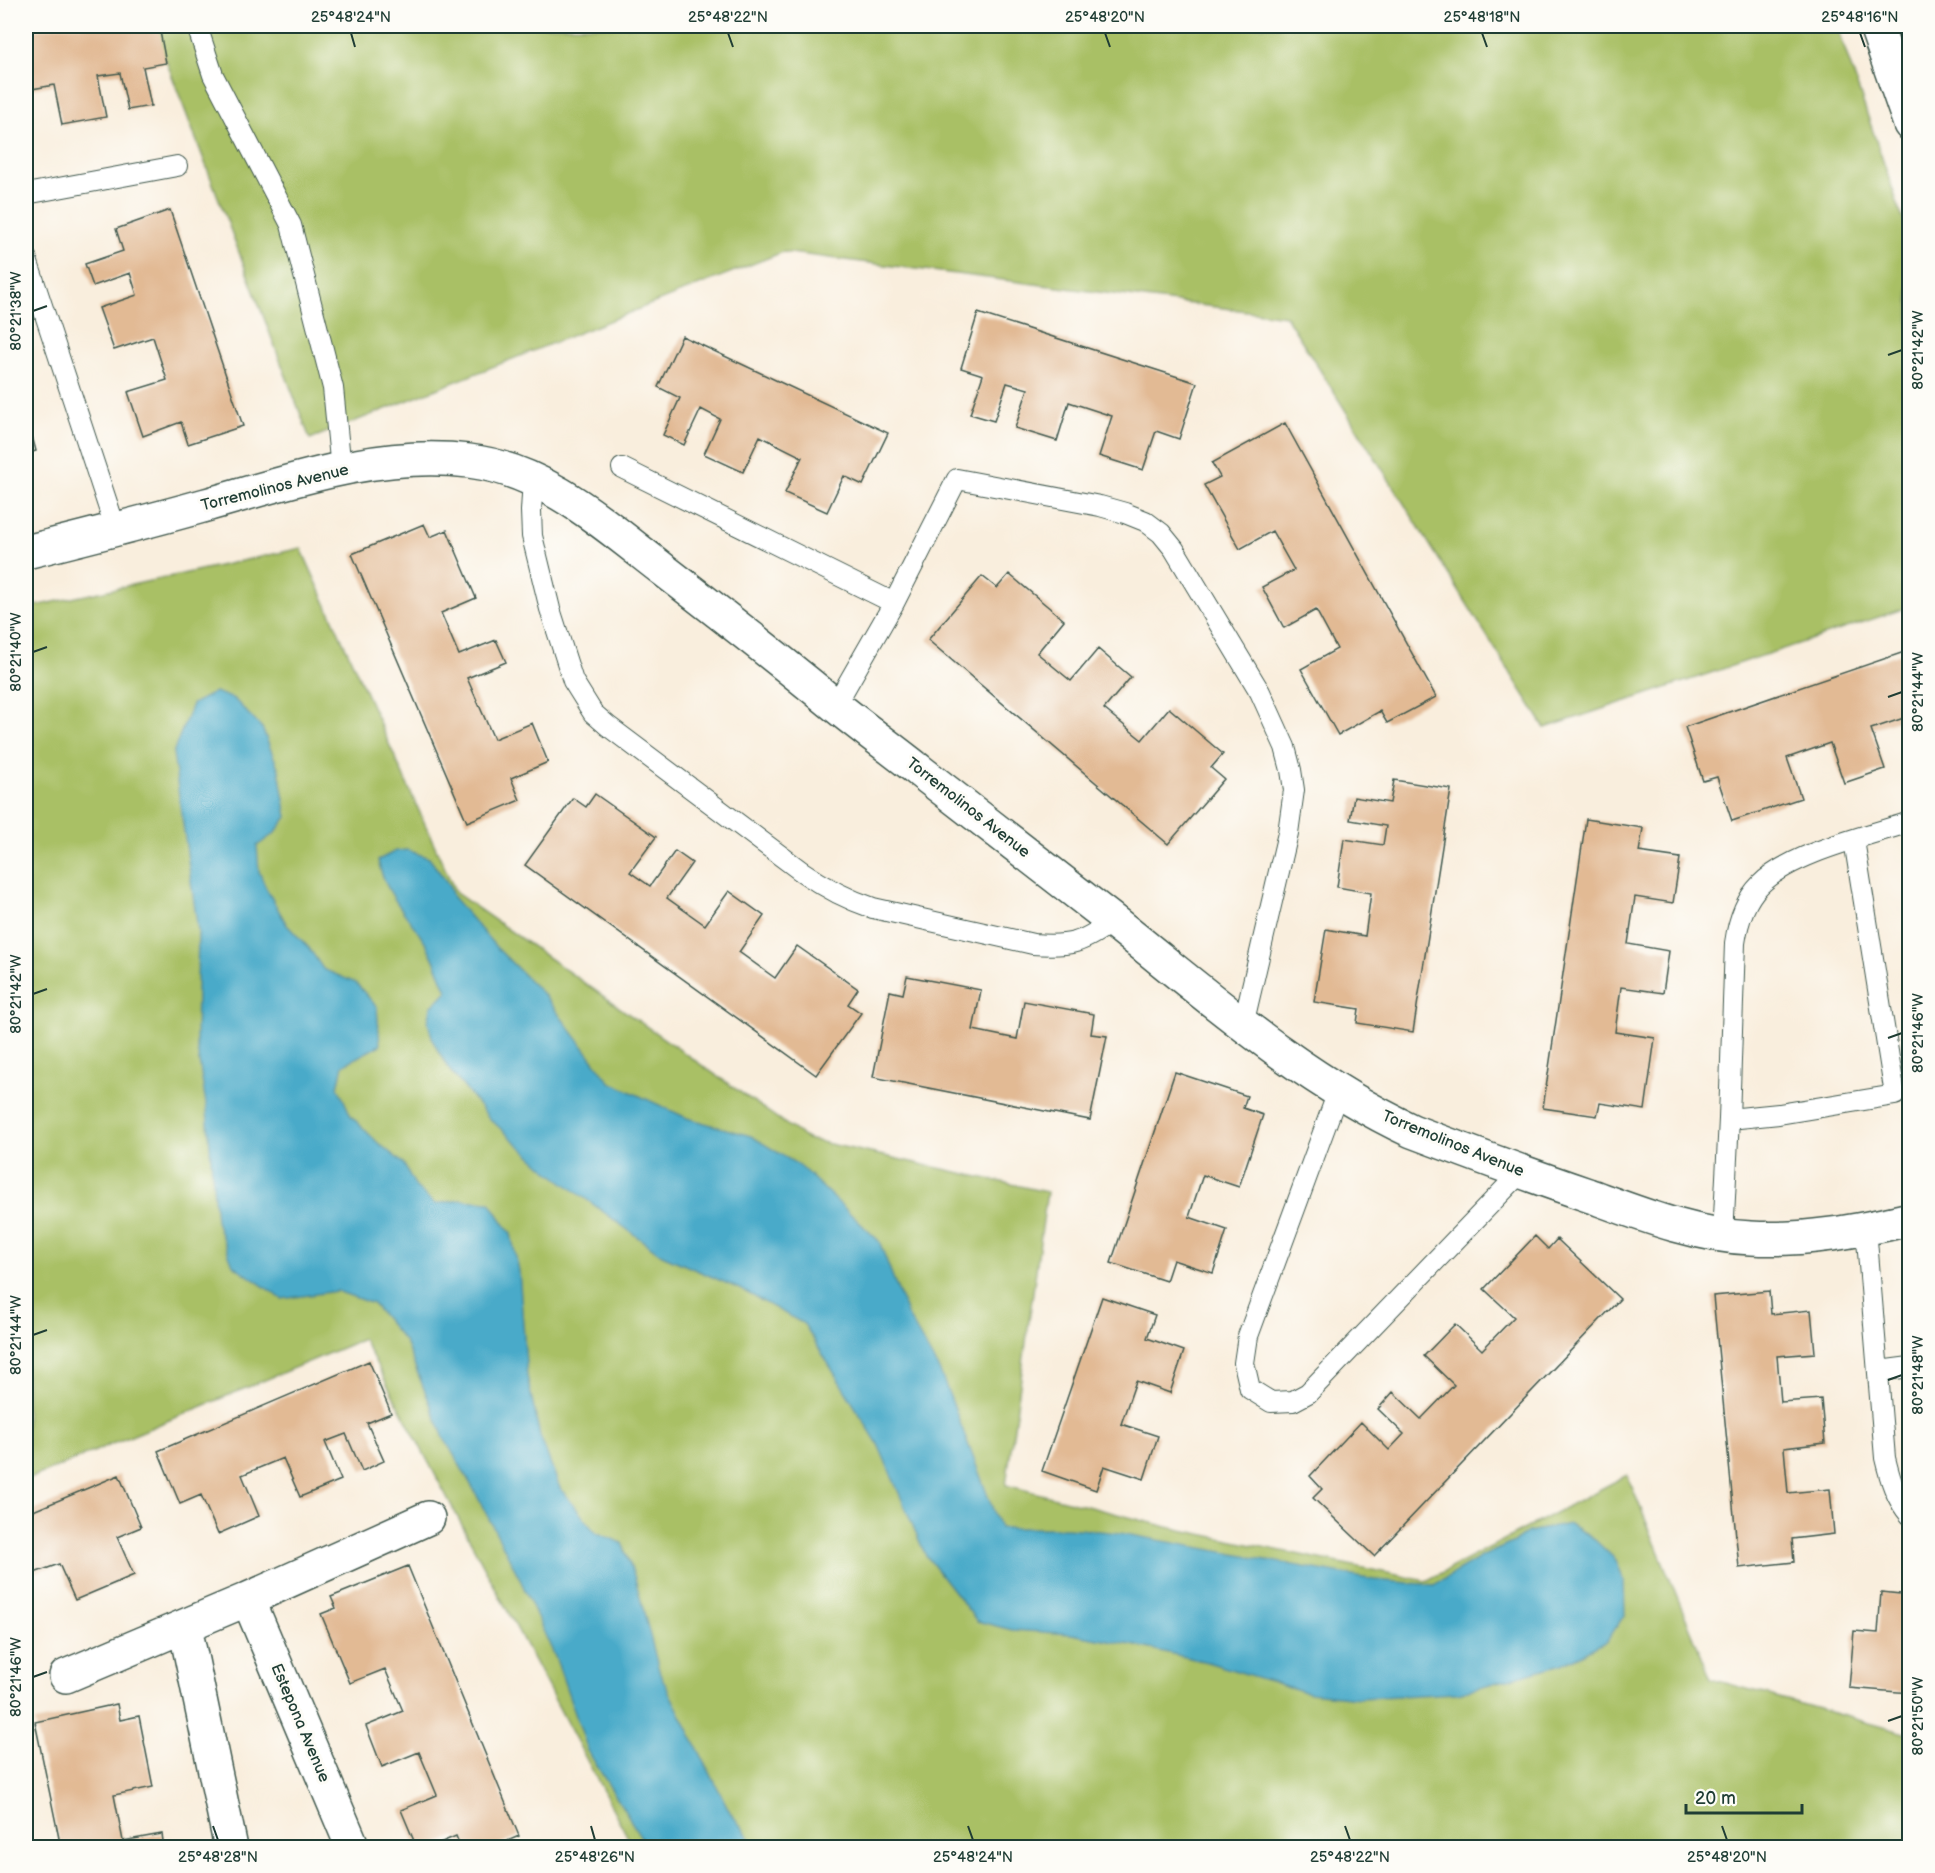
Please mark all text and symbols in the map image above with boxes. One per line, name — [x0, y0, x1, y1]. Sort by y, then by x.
text: 25°48'24"N — [311, 8, 391, 27]
text: 25°48'22"N — [688, 8, 768, 27]
text: 25°48'20"N — [1065, 8, 1145, 27]
text: 25°48'18"N — [1444, 8, 1520, 27]
text: 25°48'16"N — [1821, 8, 1899, 27]
text: 80°21'38"W — [7, 271, 26, 351]
text: 80°21'42"W — [1909, 310, 1928, 390]
street label: Torremolinos Avenue — [199, 460, 351, 516]
text: 80°21'40"W — [7, 612, 26, 692]
text: 80°21'44"W — [1909, 652, 1928, 732]
street label: Torremolinos Avenue — [902, 754, 1034, 862]
text: 80°21'42"W — [7, 954, 26, 1034]
text: 80°21'46"W — [1909, 993, 1928, 1073]
street label: Torremolinos Avenue — [1379, 1107, 1527, 1181]
text: 80°21'44"W — [7, 1295, 26, 1375]
text: 80°21'48"W — [1909, 1335, 1928, 1415]
text: 80°21'46"W — [7, 1637, 26, 1717]
street label: Estepona Avenue — [266, 1661, 334, 1786]
text: 80°21'50"W — [1909, 1676, 1928, 1755]
scale bar — [1686, 1777, 1802, 1815]
text: 20 m — [1695, 1788, 1736, 1809]
text: 25°48'28"N — [178, 1848, 258, 1867]
text: 25°48'26"N — [555, 1848, 635, 1867]
text: 25°48'24"N — [933, 1848, 1013, 1867]
text: 25°48'22"N — [1310, 1848, 1390, 1867]
text: 25°48'20"N — [1687, 1848, 1767, 1867]

